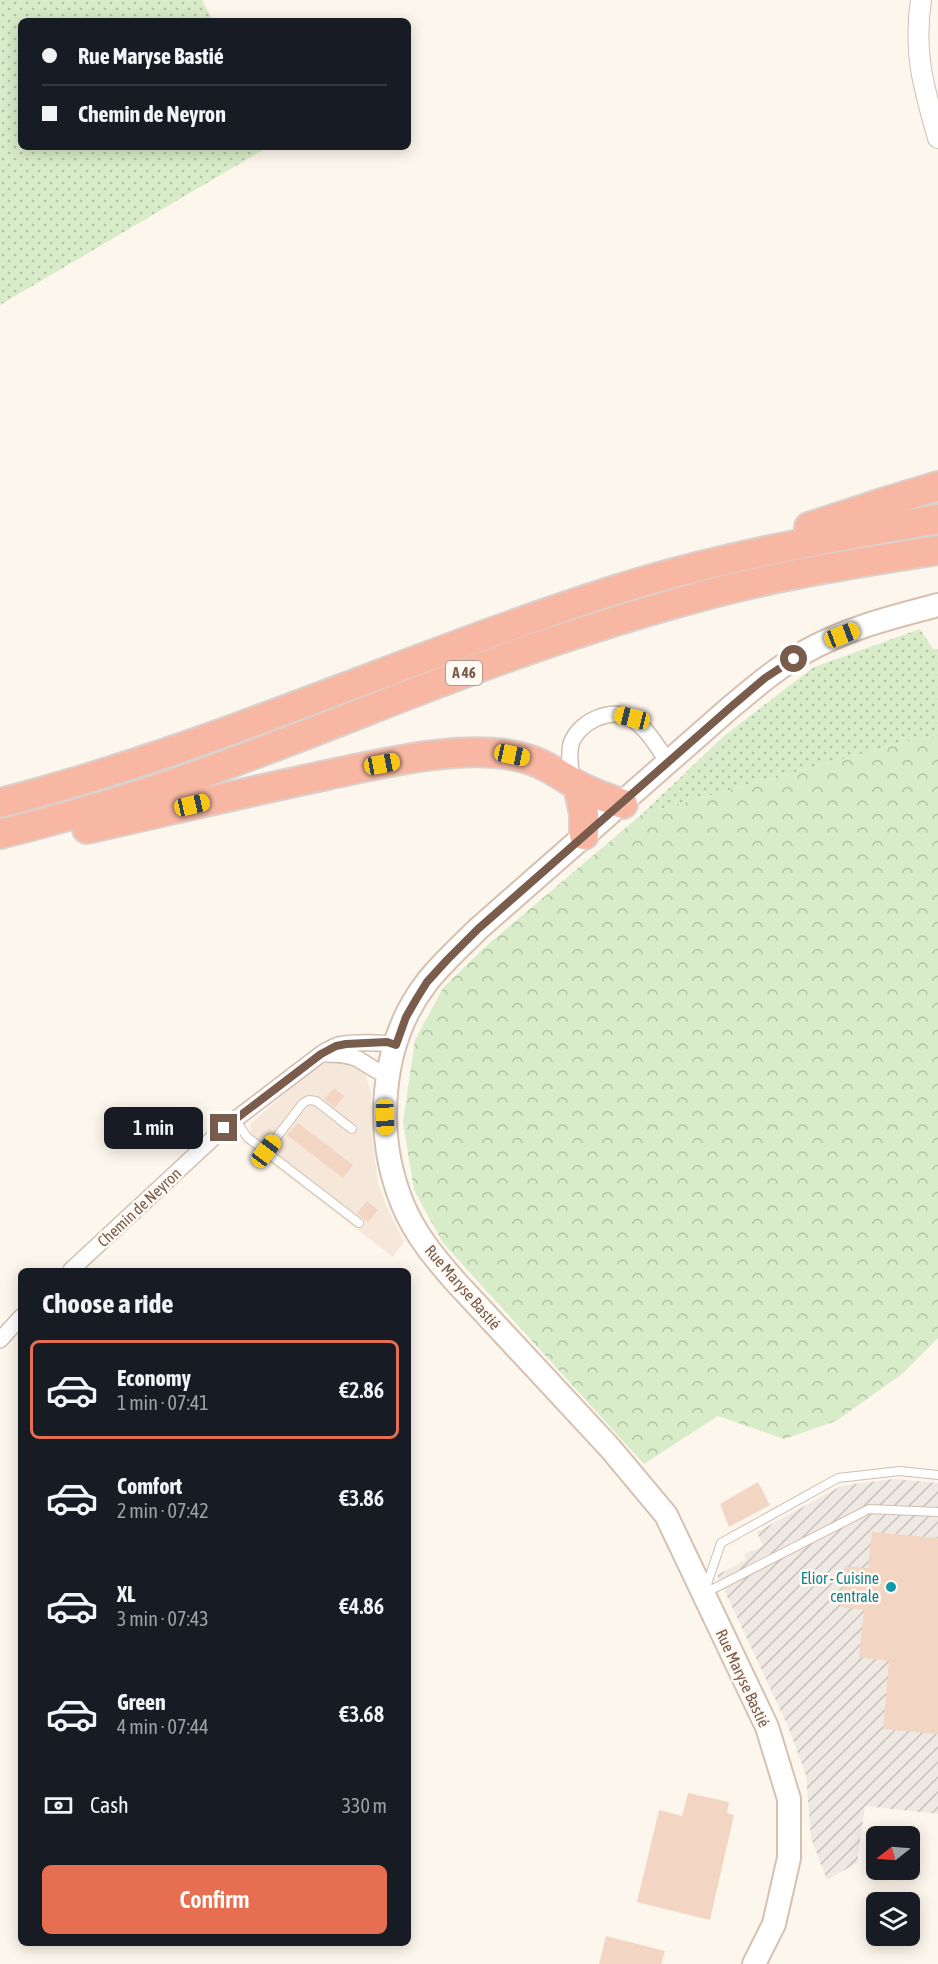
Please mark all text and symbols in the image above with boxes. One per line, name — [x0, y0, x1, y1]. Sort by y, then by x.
text: Rue Maryse Bastié — [78, 43, 224, 69]
text: Chemin de Neyron — [78, 101, 226, 127]
car — [822, 620, 862, 650]
route start — [780, 645, 807, 672]
road number: A 46 — [446, 661, 482, 685]
car — [612, 705, 652, 731]
car — [493, 742, 531, 768]
car — [363, 752, 401, 776]
car — [172, 792, 212, 818]
car — [375, 1099, 395, 1135]
callout: 1 min — [104, 1107, 203, 1149]
route end — [210, 1114, 237, 1141]
text: 1 min — [133, 1116, 174, 1139]
car — [248, 1131, 284, 1171]
street label: Chemin de Neyron — [94, 1164, 185, 1251]
street label: Rue Maryse Bastié — [421, 1241, 505, 1334]
text: Choose a ride — [42, 1288, 174, 1319]
icon: car — [45, 1363, 99, 1417]
text: Economy — [117, 1365, 191, 1391]
text: €2.86 — [339, 1377, 384, 1403]
text: 1 min · 07:41 — [117, 1391, 209, 1414]
icon: car — [45, 1471, 99, 1525]
text: Comfort — [117, 1473, 182, 1499]
text: €3.86 — [339, 1485, 384, 1511]
text: 2 min · 07:42 — [117, 1499, 209, 1522]
place label: Elior - Cuisine centrale — [801, 1569, 879, 1605]
icon: car — [45, 1579, 99, 1633]
marker: Elior - Cuisine centrale — [884, 1580, 898, 1594]
text: XL — [117, 1581, 135, 1607]
text: €4.86 — [339, 1593, 384, 1619]
text: 3 min · 07:43 — [117, 1607, 209, 1630]
street label: Rue Maryse Bastié — [712, 1626, 774, 1730]
icon: car — [45, 1687, 99, 1741]
text: Green — [117, 1689, 166, 1715]
text: €3.68 — [339, 1701, 384, 1727]
text: 4 min · 07:44 — [117, 1715, 209, 1738]
icon: cash — [42, 1789, 75, 1822]
text: Cash — [90, 1792, 129, 1818]
text: 330 m — [342, 1794, 387, 1817]
north arrow — [866, 1826, 920, 1880]
map controls — [866, 1826, 920, 1946]
button: Confirm — [42, 1865, 387, 1934]
button: layers — [866, 1892, 920, 1946]

